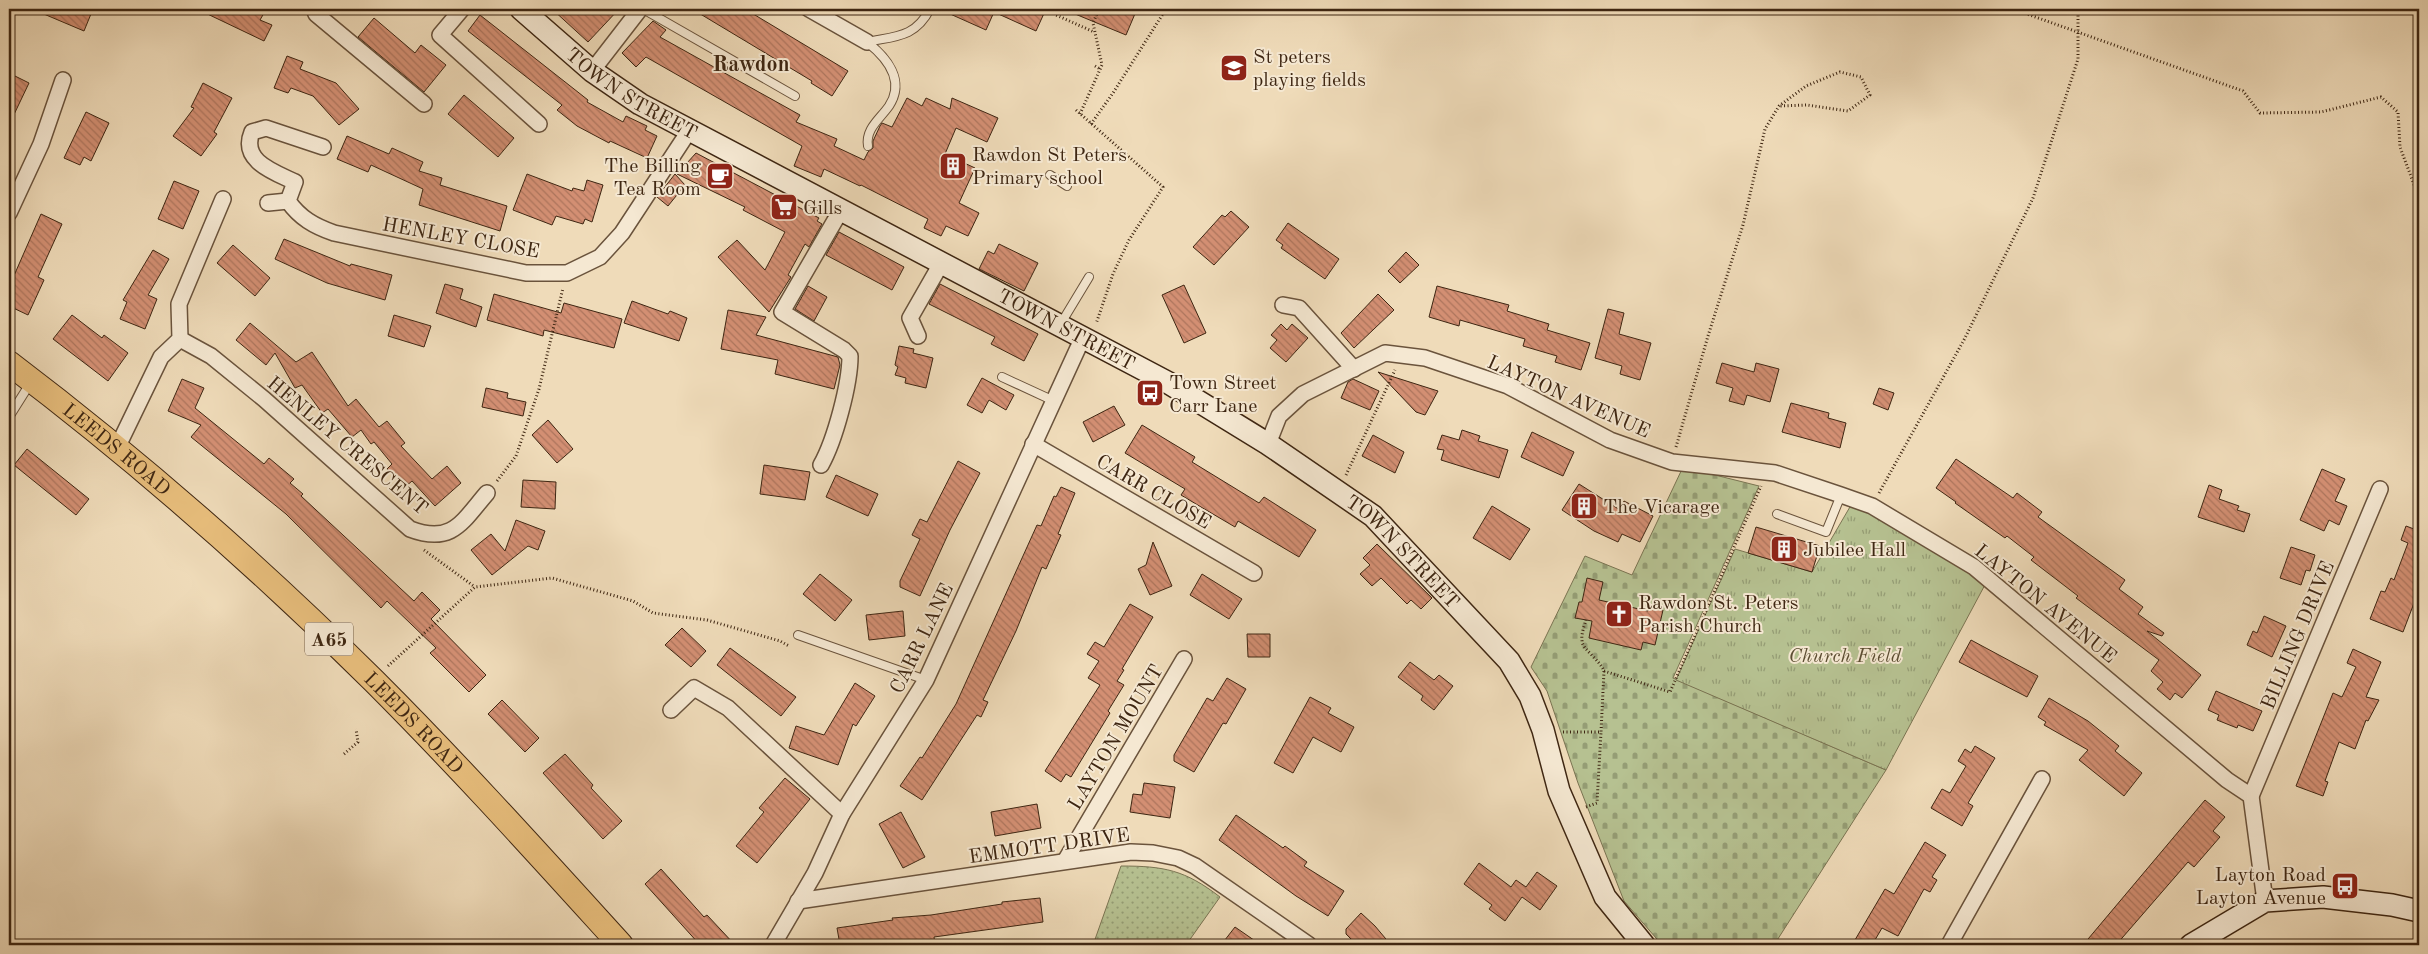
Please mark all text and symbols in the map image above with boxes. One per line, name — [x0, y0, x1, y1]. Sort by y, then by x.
street label: TOWN STREET — [561, 45, 700, 144]
place label: St peters playing fields — [1253, 48, 1366, 91]
school or university icon: St peters playing fields — [1219, 53, 1249, 83]
district label: Rawdon — [712, 54, 790, 76]
place label: Rawdon St Peters Primary school — [972, 146, 1127, 189]
building icon: Rawdon St Peters Primary school — [938, 151, 968, 181]
place label: The Billing Tea Room — [604, 157, 701, 200]
cafe icon: The Billing Tea Room — [705, 161, 735, 191]
supermarket icon: Gills — [769, 192, 799, 222]
place label: Gills — [803, 199, 842, 219]
street label: HENLEY CLOSE — [380, 215, 541, 263]
street label: TOWN STREET — [994, 287, 1138, 375]
street label: LAYTON AVENUE — [1484, 353, 1653, 443]
street label: HENLEY CRESCENT — [262, 374, 431, 519]
place label: Town Street Carr Lane — [1169, 374, 1276, 417]
bus stop icon: Town Street Carr Lane — [1135, 378, 1165, 408]
street label: LEEDS ROAD — [58, 401, 173, 500]
street label: CARR CLOSE — [1092, 452, 1214, 534]
building icon: The Vicarage — [1569, 491, 1599, 521]
street label: TOWN STREET — [1341, 492, 1462, 613]
place label: The Vicarage — [1603, 498, 1720, 518]
building icon: Jubilee Hall — [1769, 534, 1799, 564]
place label: Jubilee Hall — [1803, 541, 1906, 561]
street label: LAYTON AVENUE — [1970, 541, 2119, 668]
street label: BILLING DRIVE — [2259, 559, 2339, 713]
street label: CARR LANE — [888, 581, 958, 697]
place label: Rawdon St. Peters Parish Church — [1638, 594, 1798, 637]
church icon: Rawdon St. Peters Parish Church — [1604, 599, 1634, 629]
road number: A65 — [305, 622, 353, 656]
park label: Church Field — [1789, 647, 1902, 667]
street label: LAYTON MOUNT — [1065, 662, 1168, 814]
street label: LEEDS ROAD — [359, 669, 466, 778]
street label: EMMOTT DRIVE — [967, 826, 1131, 868]
place label: Layton Road Layton Avenue — [2196, 866, 2326, 909]
bus stop icon: Layton Road Layton Avenue — [2330, 871, 2360, 901]

